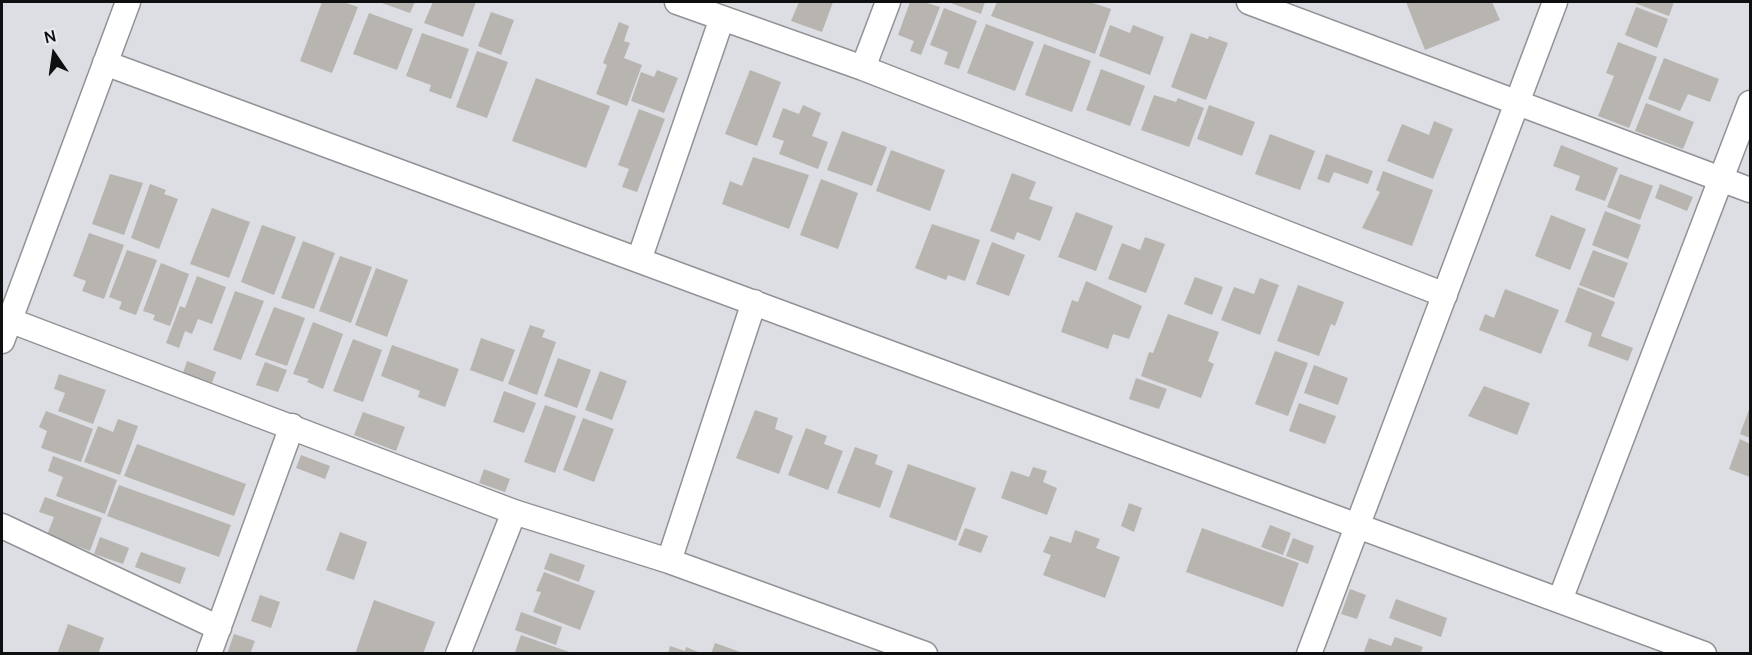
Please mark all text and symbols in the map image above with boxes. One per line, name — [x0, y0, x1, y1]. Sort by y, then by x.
north arrow — [24, 24, 84, 84]
text: N — [42, 24, 58, 48]

